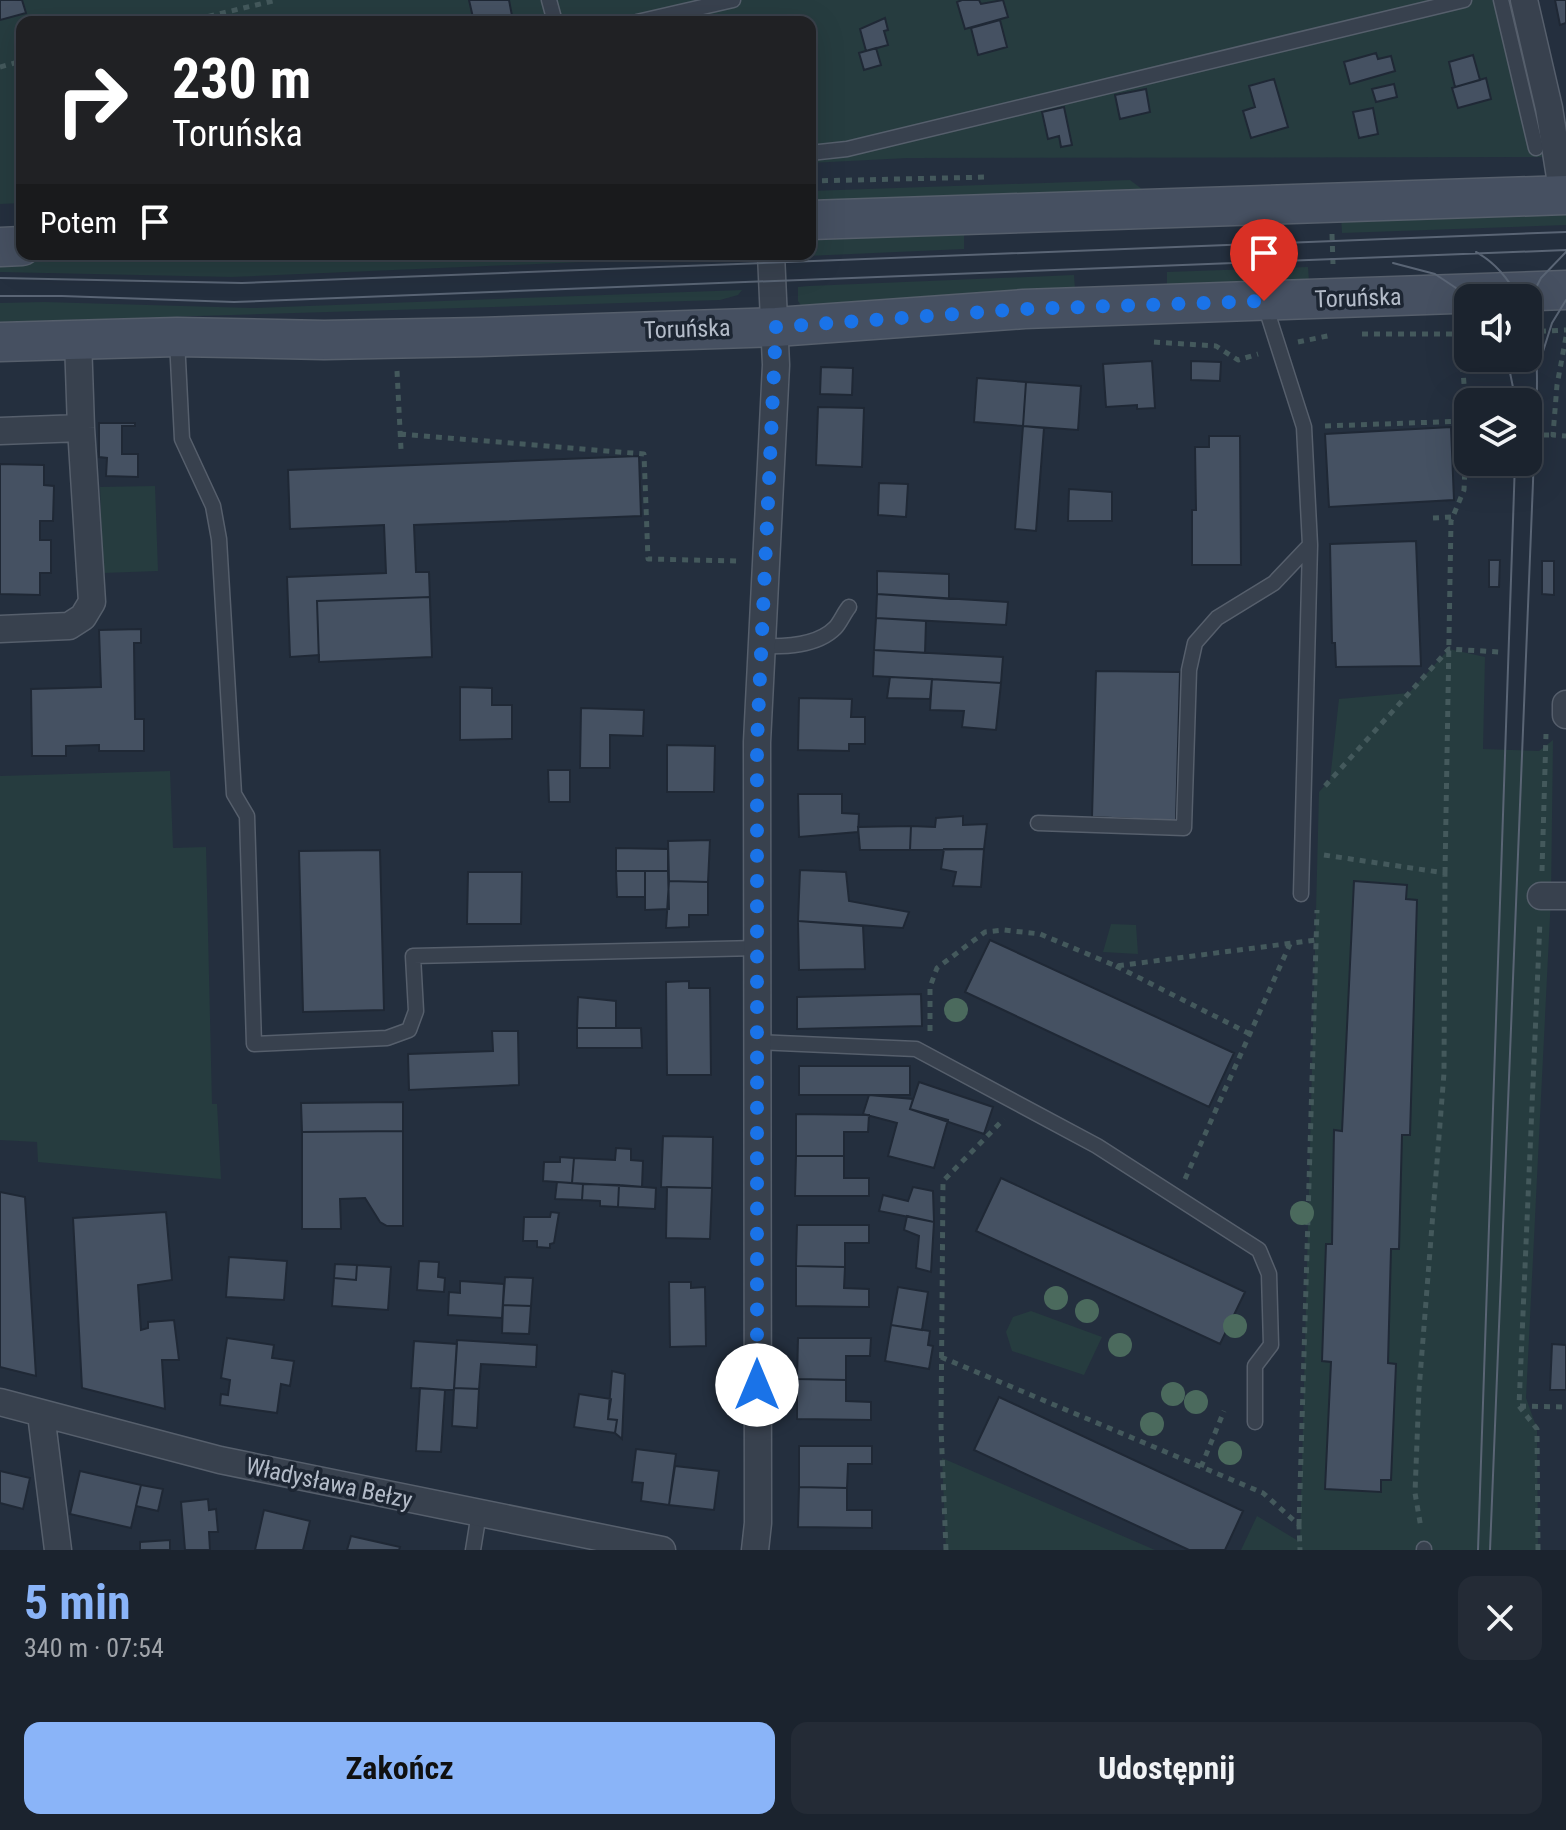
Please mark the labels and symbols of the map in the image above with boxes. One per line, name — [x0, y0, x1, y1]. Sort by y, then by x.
pin — [1230, 219, 1298, 301]
street label: Toruńska — [1314, 282, 1402, 314]
street label: Toruńska — [643, 313, 731, 345]
position arrow — [715, 1343, 799, 1427]
street label: Władysława Bełzy — [243, 1452, 415, 1514]

